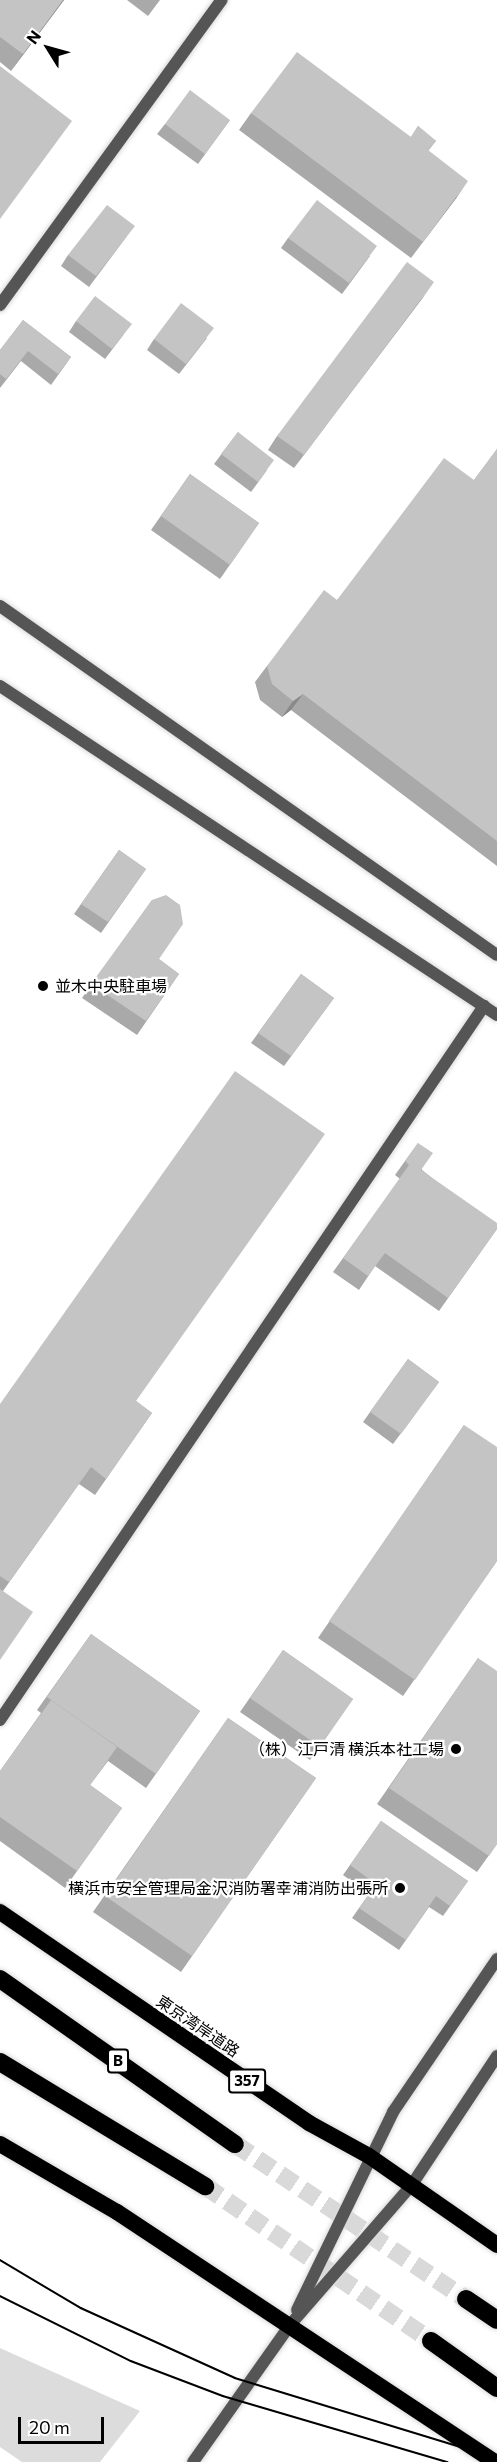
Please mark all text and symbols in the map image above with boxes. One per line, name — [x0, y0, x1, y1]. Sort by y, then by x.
north arrow — [18, 18, 78, 78]
text: N — [22, 26, 44, 47]
place label: 並木中央駐車場 — [55, 976, 167, 996]
marker: 並木中央駐車場 — [36, 979, 50, 993]
place label: （株）江戸清 横浜本社工場 — [249, 1739, 444, 1759]
marker: （株）江戸清 横浜本社工場 — [449, 1742, 463, 1756]
place label: 横浜市安全管理局金沢消防署幸浦消防出張所 — [68, 1878, 388, 1898]
marker: 横浜市安全管理局金沢消防署幸浦消防出張所 — [393, 1881, 407, 1895]
street label: 東京湾岸道路 — [153, 1991, 243, 2061]
road number: B — [106, 2049, 130, 2073]
road number: 357 — [228, 2069, 266, 2093]
scale bar — [21, 2405, 106, 2443]
text: 20 m — [29, 2416, 70, 2438]

